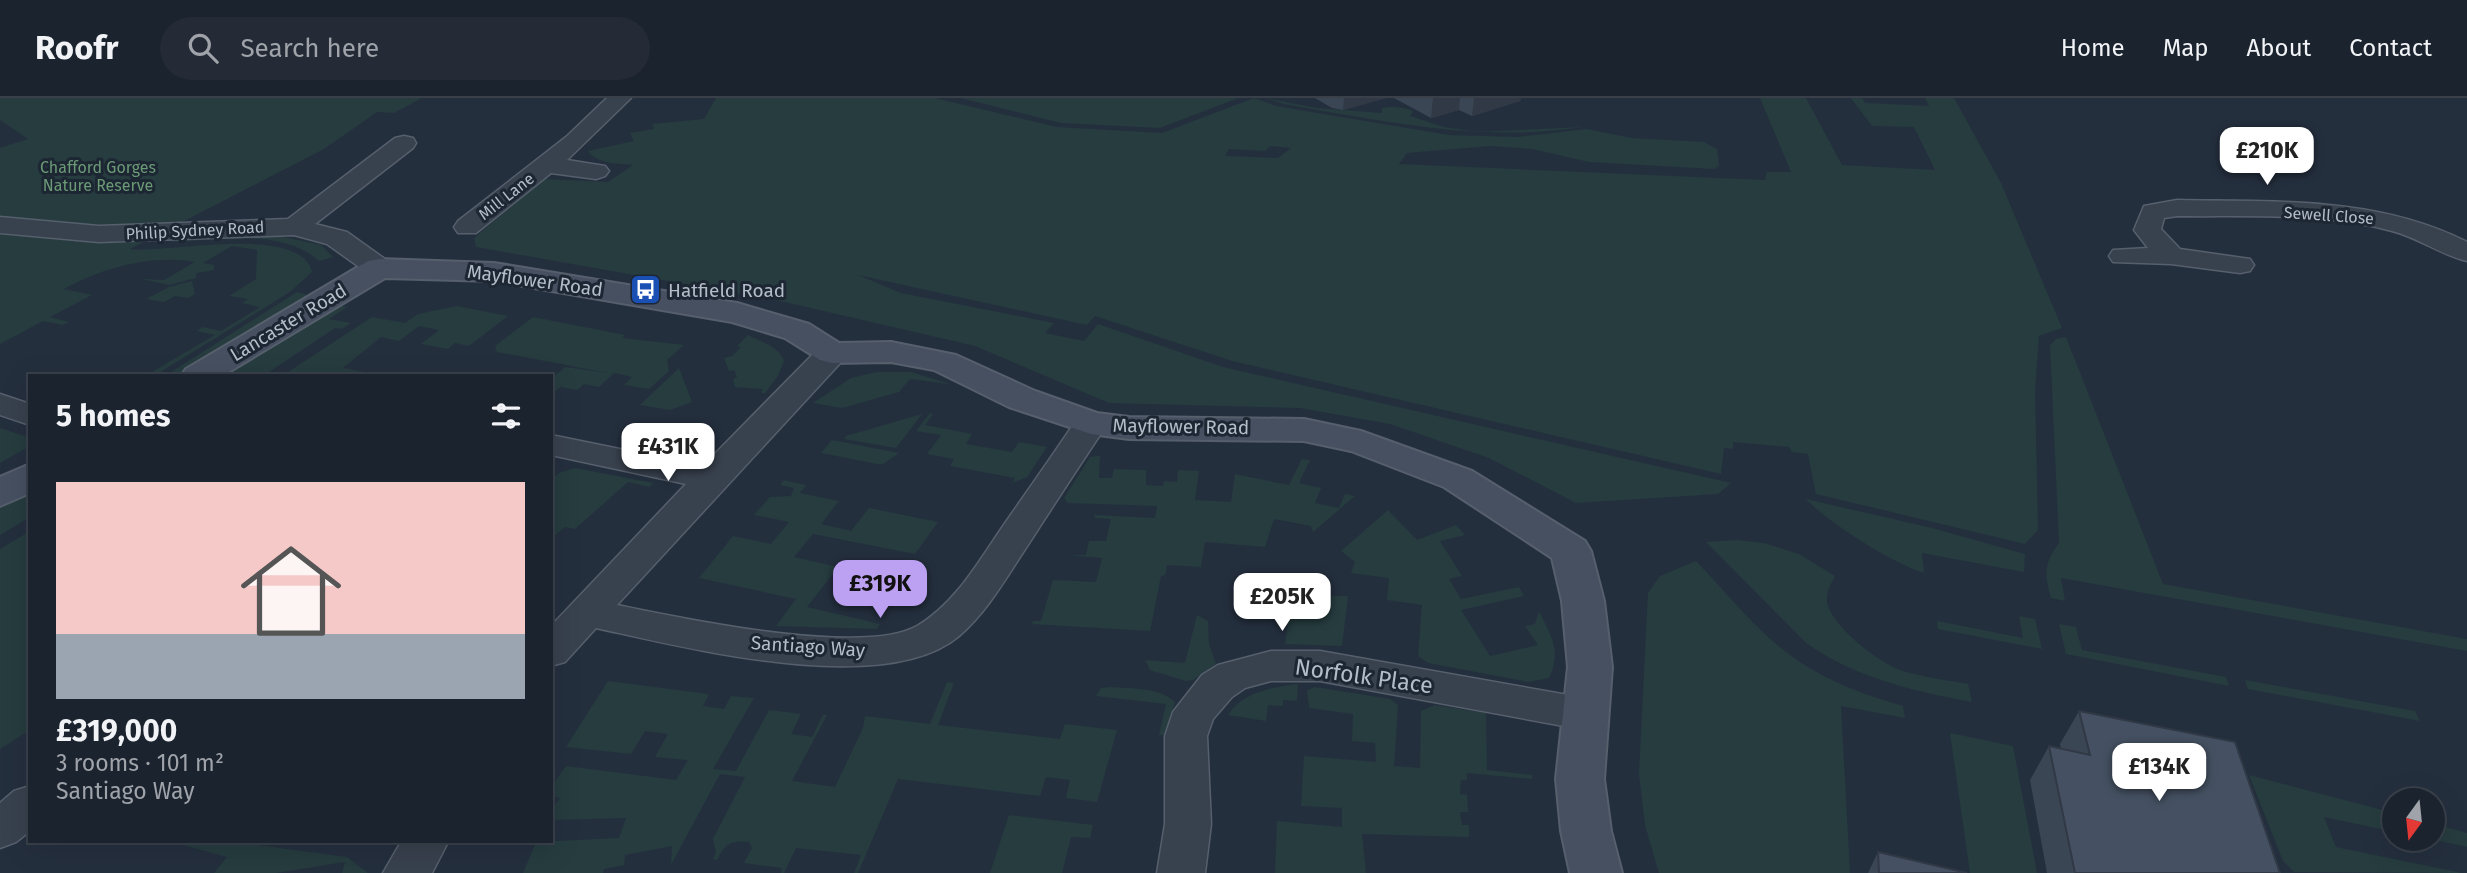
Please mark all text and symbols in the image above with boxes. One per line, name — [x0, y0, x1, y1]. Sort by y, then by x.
search box — [160, 17, 650, 80]
text: Roofr — [35, 28, 118, 68]
icon: search — [184, 29, 222, 67]
text: Search here — [240, 33, 379, 64]
text: Home — [2061, 34, 2125, 62]
text: Map — [2163, 34, 2209, 62]
text: About — [2247, 34, 2311, 62]
text: Contact — [2349, 34, 2432, 62]
pin: £210K — [2218, 127, 2316, 187]
text: £210K — [2236, 136, 2298, 164]
park label: Chafford Gorges Nature Reserve — [40, 158, 156, 195]
street label: Mill Lane — [475, 169, 538, 224]
street label: Sewell Close — [2283, 203, 2375, 228]
street label: Philip Sydney Road — [125, 217, 265, 244]
street label: Mayflower Road — [466, 260, 604, 301]
bus stop icon: Hatfield Road — [628, 273, 662, 307]
street label: Lancaster Road — [226, 279, 351, 366]
place label: Hatfield Road — [668, 279, 785, 302]
icon: filters — [487, 397, 525, 435]
text: 5 homes — [56, 398, 170, 434]
street label: Mayflower Road — [1113, 414, 1249, 439]
pin: £431K — [619, 424, 717, 483]
text: £431K — [638, 432, 698, 460]
icon: home — [228, 528, 354, 654]
pin: £319K — [831, 560, 929, 620]
text: £319K — [849, 569, 911, 597]
pin: £205K — [1233, 574, 1331, 633]
text: £205K — [1250, 582, 1314, 610]
street label: Santiago Way — [750, 631, 866, 662]
street label: Norfolk Place — [1293, 652, 1435, 700]
text: £319,000 — [56, 713, 177, 749]
pin: £134K — [2110, 744, 2208, 803]
text: 3 rooms · 101 m² — [56, 749, 224, 777]
text: £134K — [2128, 752, 2190, 780]
text: Santiago Way — [56, 777, 195, 805]
north arrow — [2382, 788, 2445, 850]
map controls — [2382, 788, 2445, 851]

